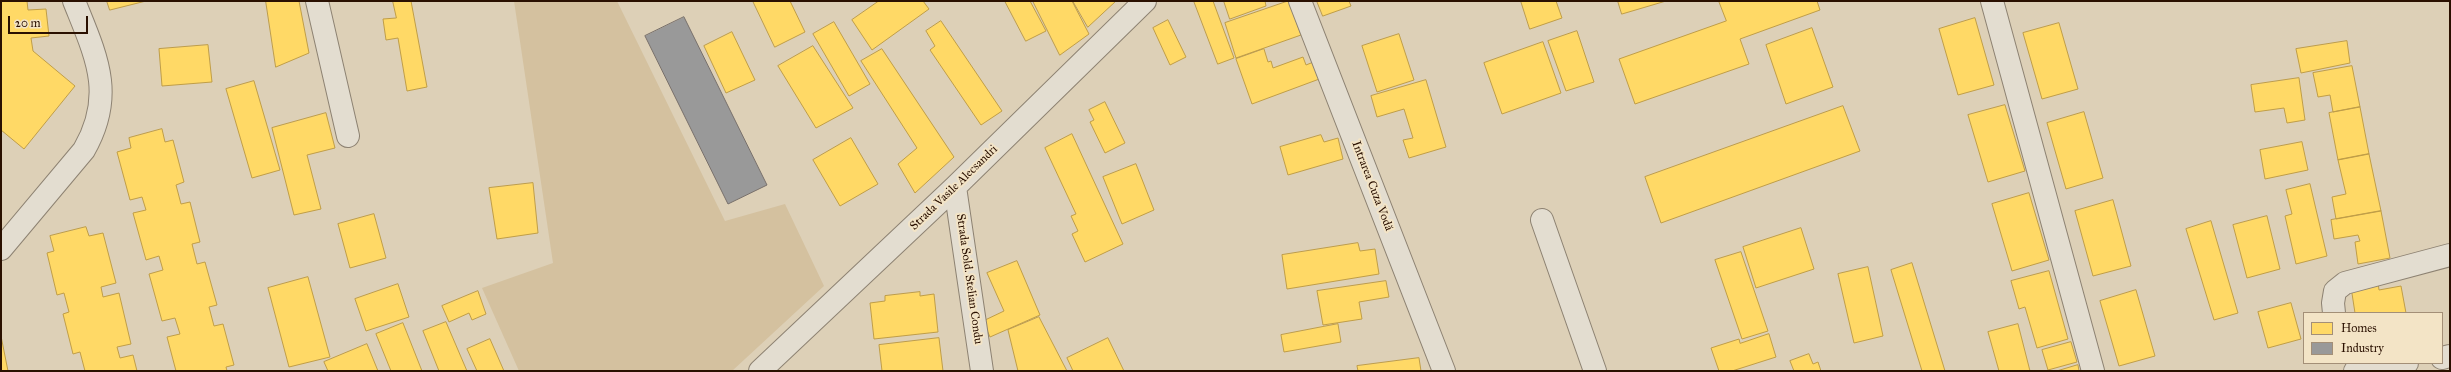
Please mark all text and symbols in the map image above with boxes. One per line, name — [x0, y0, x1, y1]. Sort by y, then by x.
scale bar — [10, 8, 90, 34]
text: 20 m — [15, 16, 41, 30]
street label: Intrarea Cuza Vodă — [1348, 139, 1396, 233]
street label: Strada Vasile Alecsandri — [907, 142, 1001, 234]
street label: Strada Sold. Stelian Condu — [953, 213, 985, 345]
legend — [2303, 312, 2443, 364]
text: Homes — [2341, 321, 2377, 335]
text: Industry — [2341, 341, 2384, 355]

